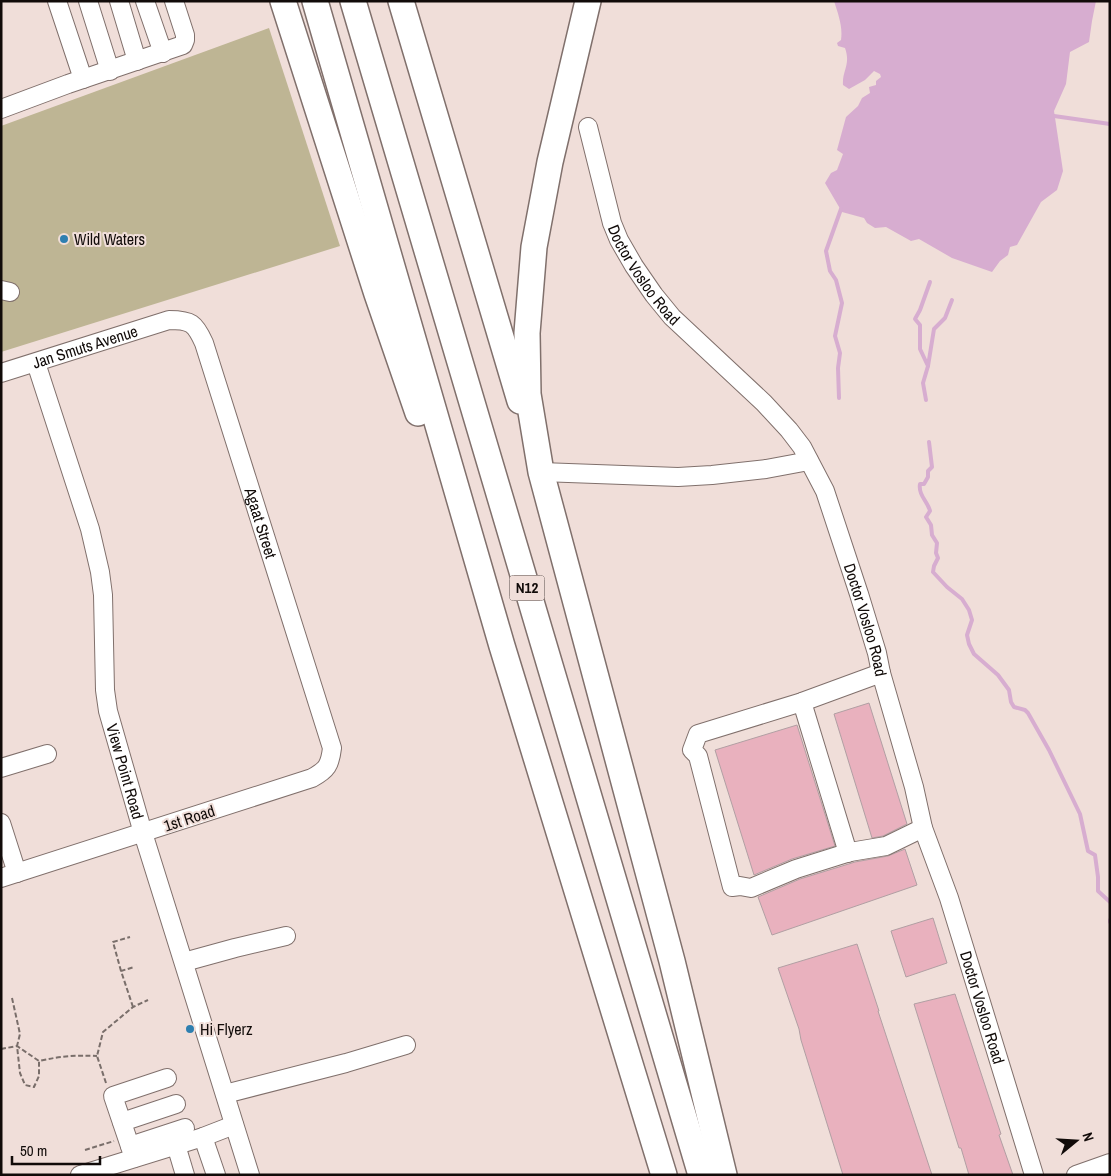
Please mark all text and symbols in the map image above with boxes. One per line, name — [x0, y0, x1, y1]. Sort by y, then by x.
street label: Doctor Vosloo Road — [603, 221, 685, 330]
place label: Wild Waters — [74, 228, 145, 250]
marker: Wild Waters — [58, 233, 70, 245]
street label: Jan Smuts Avenue — [30, 320, 140, 373]
street label: Agaat Street — [239, 484, 282, 561]
street label: Doctor Vosloo Road — [839, 560, 892, 678]
road number: N12 — [510, 576, 544, 600]
street label: View Point Road — [101, 721, 149, 822]
street label: 1st Road — [161, 799, 217, 837]
street label: Doctor Vosloo Road — [955, 948, 1010, 1066]
place label: Hi Flyerz — [200, 1018, 253, 1040]
marker: Hi Flyerz — [184, 1023, 196, 1035]
north arrow — [1051, 1116, 1101, 1166]
text: N — [1079, 1130, 1098, 1144]
scale bar — [12, 1134, 100, 1166]
text: 50 m — [20, 1140, 47, 1161]

